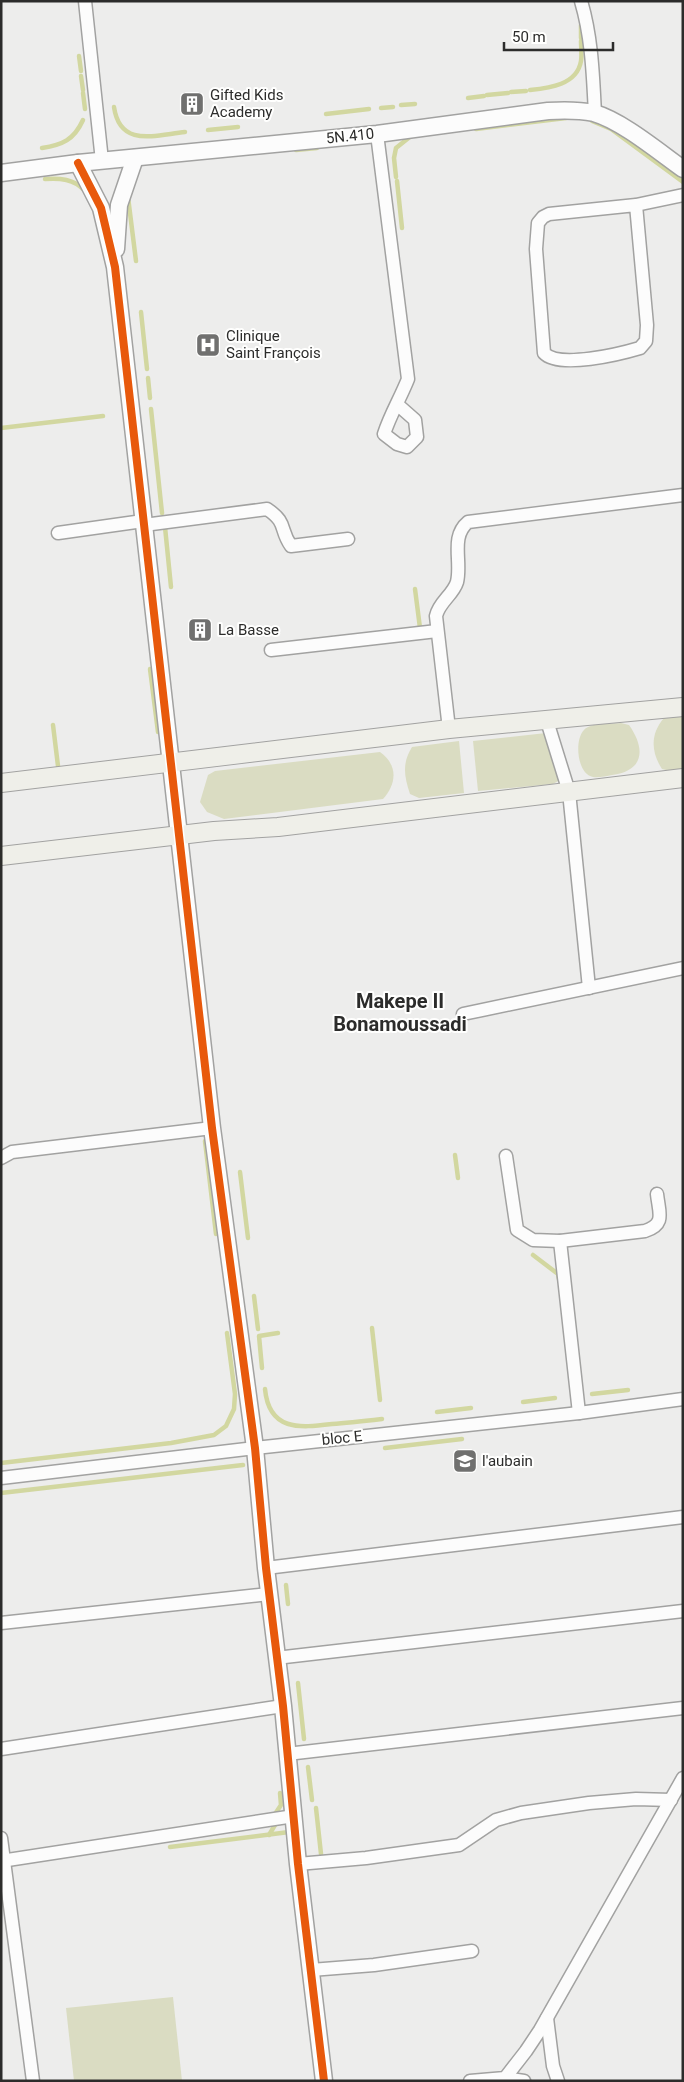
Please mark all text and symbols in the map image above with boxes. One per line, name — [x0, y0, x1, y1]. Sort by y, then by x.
scale bar — [504, 20, 613, 52]
text: 50 m — [512, 28, 546, 46]
place label: Gifted Kids Academy — [210, 86, 283, 121]
building icon: Gifted Kids Academy — [179, 91, 205, 117]
street label: 5N.410 — [325, 125, 375, 147]
place label: Clinique Saint François — [226, 327, 321, 362]
hospital icon: Clinique Saint François — [195, 332, 221, 358]
building icon: La Basse — [187, 617, 213, 643]
place label: La Basse — [218, 621, 279, 639]
district label: Makepe II Bonamoussadi — [333, 989, 467, 1036]
street label: bloc E — [321, 1427, 364, 1449]
school or university icon: l'aubain — [452, 1448, 478, 1474]
place label: l'aubain — [482, 1452, 533, 1470]

